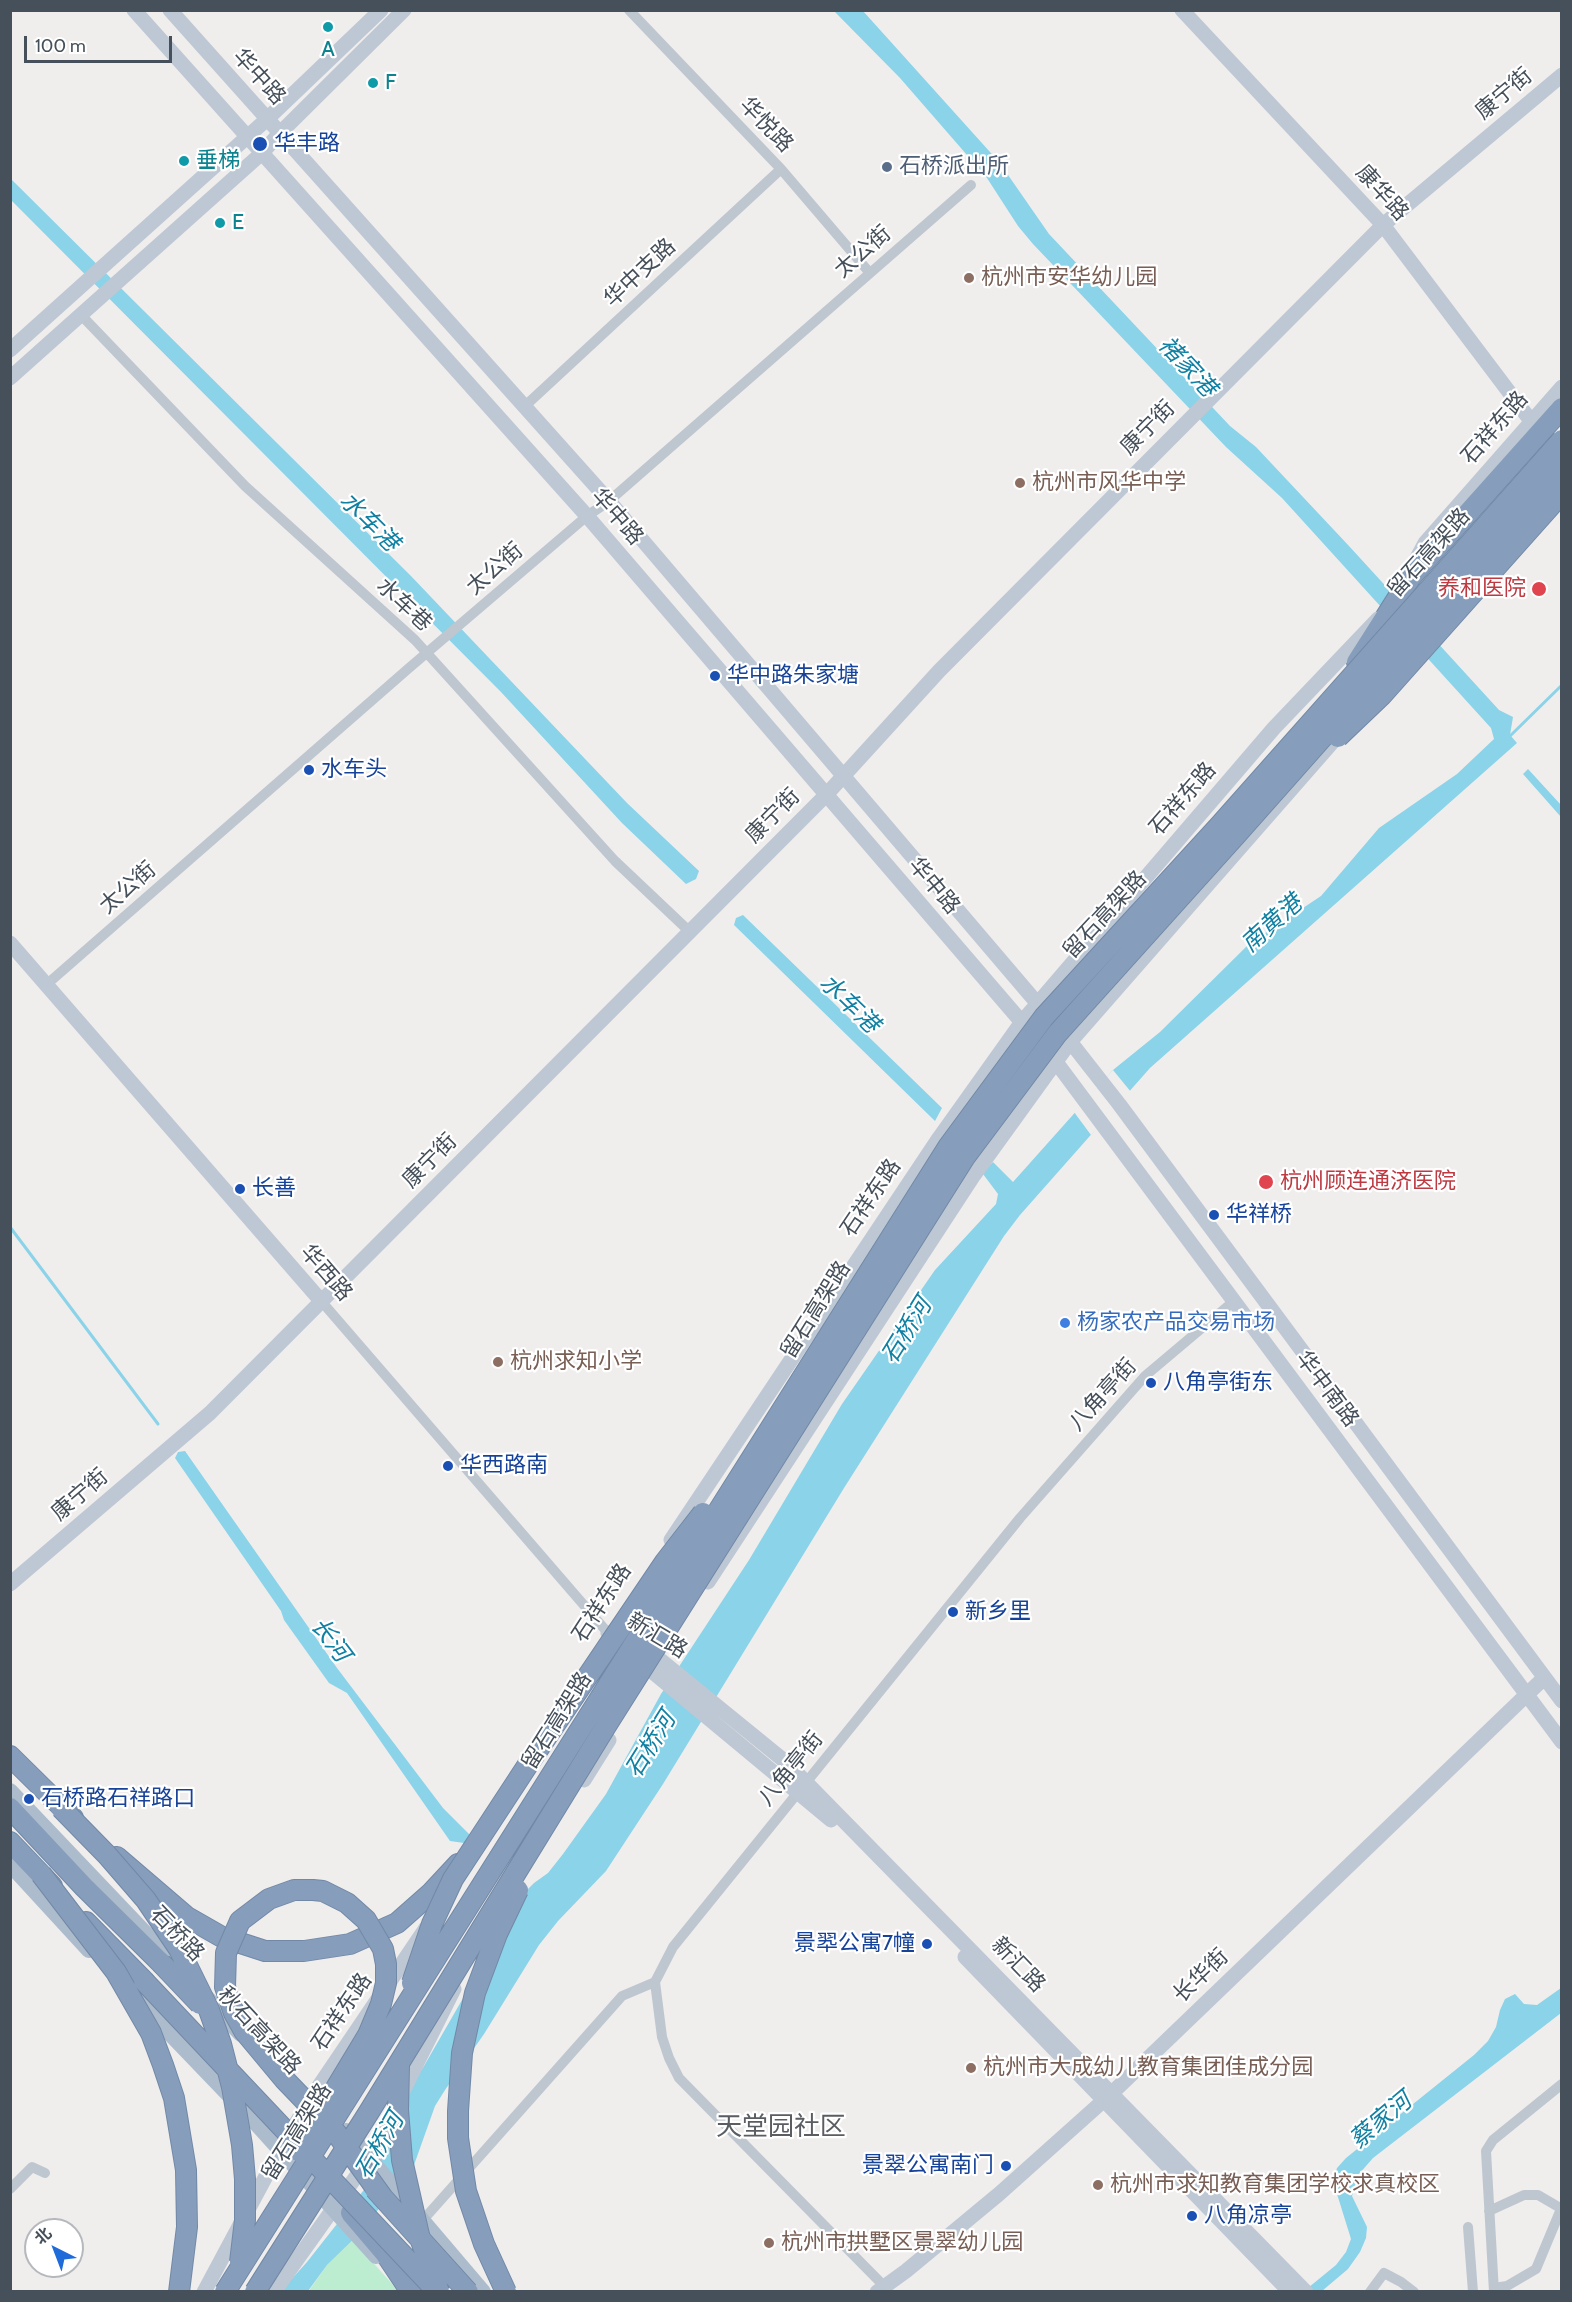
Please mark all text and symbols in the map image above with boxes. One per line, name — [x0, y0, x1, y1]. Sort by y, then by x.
marker: A — [321, 20, 335, 34]
scale bar — [27, 24, 176, 62]
text: 100 m — [35, 35, 86, 57]
place label: A — [321, 37, 335, 63]
street label: 华中路 — [227, 44, 291, 110]
street label: 康宁街 — [1470, 63, 1538, 125]
place label: F — [385, 70, 397, 96]
marker: F — [366, 76, 380, 90]
street label: 华悦路 — [734, 92, 798, 158]
place label: 华丰路 — [274, 131, 340, 157]
marker: 华丰路 — [251, 135, 269, 153]
place label: 垂梯 — [196, 148, 240, 174]
marker: 垂梯 — [177, 154, 191, 168]
place label: 石桥派出所 — [899, 154, 1009, 180]
marker: 石桥派出所 — [880, 160, 894, 174]
street label: 康华路 — [1350, 160, 1414, 226]
place label: E — [232, 210, 244, 236]
marker: E — [213, 216, 227, 230]
street label: 太公街 — [829, 220, 897, 284]
street label: 华中支路 — [599, 233, 681, 313]
place label: 杭州市安华幼儿园 — [981, 265, 1157, 291]
marker: 杭州市安华幼儿园 — [962, 271, 976, 285]
water label: 褚家港 — [1152, 331, 1222, 403]
street label: 石祥东路 — [1456, 386, 1534, 470]
street label: 康宁街 — [1115, 395, 1181, 461]
place label: 杭州市风华中学 — [1032, 470, 1186, 496]
marker: 杭州市风华中学 — [1013, 476, 1027, 490]
street label: 华中路 — [585, 483, 649, 551]
water label: 水车港 — [333, 486, 405, 558]
street label: 留石高架路 — [1382, 503, 1476, 603]
street label: 太公街 — [461, 537, 529, 601]
street label: 水车巷 — [371, 573, 437, 637]
place label: 养和医院 — [1438, 576, 1526, 602]
marker: 养和医院 — [1530, 580, 1548, 598]
place label: 华中路朱家塘 — [727, 663, 859, 689]
marker: 华中路朱家塘 — [708, 669, 722, 683]
place label: 水车头 — [321, 757, 387, 783]
street label: 石祥东路 — [1144, 757, 1222, 841]
marker: 水车头 — [302, 763, 316, 777]
street label: 康宁街 — [740, 783, 806, 849]
street label: 华中路 — [903, 852, 965, 920]
street label: 太公街 — [94, 856, 162, 920]
street label: 留石高架路 — [1058, 866, 1152, 964]
water label: 南黄港 — [1236, 889, 1308, 959]
water label: 水车港 — [813, 969, 885, 1039]
street label: 康宁街 — [397, 1128, 463, 1194]
street label: 石祥东路 — [835, 1154, 907, 1242]
place label: 杭州顾连通济医院 — [1280, 1169, 1456, 1195]
marker: 杭州顾连通济医院 — [1257, 1173, 1275, 1191]
place label: 长善 — [252, 1176, 296, 1202]
marker: 长善 — [233, 1182, 247, 1196]
place label: 华祥桥 — [1226, 1202, 1292, 1228]
marker: 华祥桥 — [1207, 1208, 1221, 1222]
street label: 华西路 — [294, 1239, 358, 1307]
street label: 留石高架路 — [776, 1256, 856, 1364]
water label: 石桥河 — [876, 1293, 938, 1369]
place label: 杨家农产品交易市场 — [1077, 1310, 1275, 1336]
marker: 杨家农产品交易市场 — [1058, 1316, 1072, 1330]
street label: 华中南路 — [1290, 1346, 1364, 1432]
place label: 杭州求知小学 — [510, 1349, 642, 1375]
street label: 八角亭街 — [1064, 1353, 1142, 1437]
marker: 杭州求知小学 — [491, 1355, 505, 1369]
place label: 八角亭街东 — [1163, 1370, 1273, 1396]
marker: 八角亭街东 — [1144, 1376, 1158, 1390]
place label: 华西路南 — [460, 1453, 548, 1479]
marker: 华西路南 — [441, 1459, 455, 1473]
street label: 康宁街 — [46, 1463, 114, 1527]
street label: 石祥东路 — [567, 1559, 637, 1647]
place label: 新乡里 — [965, 1599, 1031, 1625]
marker: 新乡里 — [946, 1605, 960, 1619]
street label: 新汇路 — [622, 1608, 692, 1664]
water label: 长河 — [304, 1612, 356, 1668]
street label: 留石高架路 — [517, 1667, 597, 1775]
water label: 石桥河 — [620, 1707, 682, 1783]
street label: 八角亭街 — [753, 1726, 829, 1812]
place label: 石桥路石祥路口 — [41, 1786, 195, 1812]
marker: 石桥路石祥路口 — [22, 1792, 36, 1806]
street label: 石桥路 — [145, 1901, 209, 1967]
place label: 景翆公寓7幢 — [794, 1931, 915, 1957]
street label: 新汇路 — [986, 1932, 1050, 1998]
marker: 景翆公寓7幢 — [920, 1937, 934, 1951]
street label: 长华街 — [1168, 1944, 1234, 2008]
street label: 石祥东路 — [306, 1968, 378, 2056]
street label: 秋石高架路 — [212, 1982, 306, 2080]
place label: 杭州市大成幼儿教育集团佳成分园 — [983, 2055, 1313, 2081]
marker: 杭州市大成幼儿教育集团佳成分园 — [964, 2061, 978, 2075]
street label: 留石高架路 — [257, 2078, 337, 2186]
water label: 蔡家河 — [1344, 2087, 1418, 2155]
water label: 石桥河 — [350, 2108, 410, 2184]
district label: 天堂园社区 — [716, 2111, 846, 2143]
place label: 景翠公寓南门 — [862, 2153, 994, 2179]
marker: 景翠公寓南门 — [999, 2159, 1013, 2173]
place label: 杭州市求知教育集团学校求真校区 — [1110, 2172, 1440, 2198]
marker: 杭州市求知教育集团学校求真校区 — [1091, 2178, 1105, 2192]
place label: 八角凉亭 — [1204, 2203, 1292, 2229]
marker: 八角凉亭 — [1185, 2209, 1199, 2223]
north arrow — [24, 2218, 84, 2278]
text: 北 — [31, 2223, 55, 2248]
place label: 杭州市拱墅区景翠幼儿园 — [781, 2230, 1023, 2256]
marker: 杭州市拱墅区景翠幼儿园 — [762, 2236, 776, 2250]

